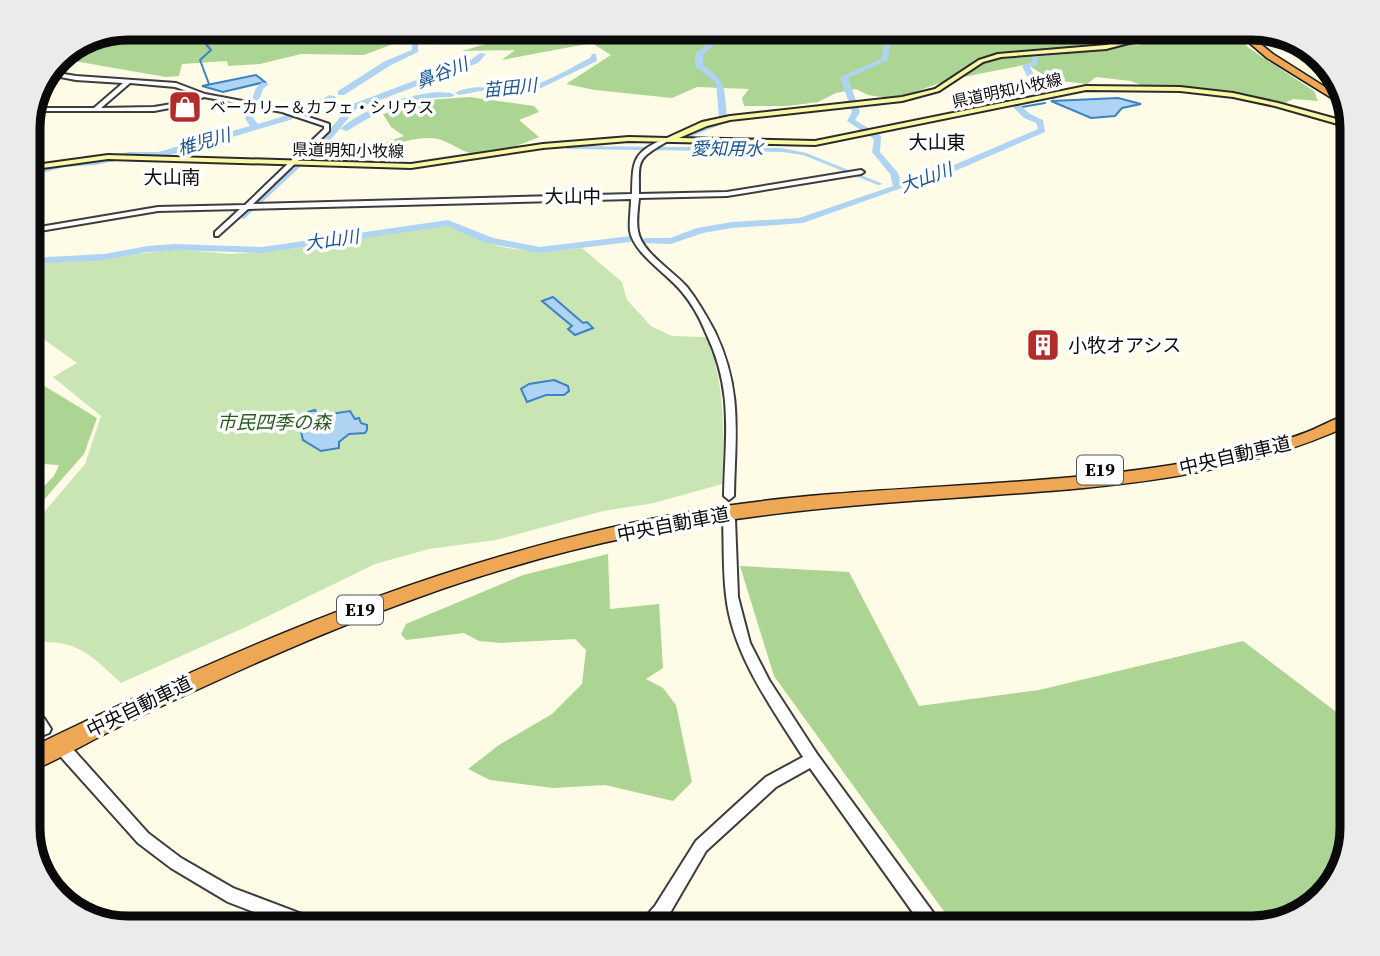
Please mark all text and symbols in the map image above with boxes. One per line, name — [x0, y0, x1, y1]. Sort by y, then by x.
water label: 鼻谷川 — [412, 50, 473, 94]
street label: 県道明知小牧線 — [950, 68, 1064, 112]
water label: 苗田川 — [482, 72, 540, 103]
shop icon: ベーカリー＆カフェ・シリウス — [166, 88, 204, 126]
place label: ベーカリー＆カフェ・シリウス — [210, 96, 434, 118]
water label: 椎児川 — [174, 122, 235, 161]
district label: 大山東 — [908, 129, 966, 155]
water label: 愛知用水 — [691, 136, 765, 161]
street label: 県道明知小牧線 — [292, 138, 404, 162]
water label: 大山川 — [896, 156, 957, 199]
district label: 大山南 — [143, 164, 201, 190]
district label: 大山中 — [544, 183, 602, 209]
water label: 大山川 — [303, 223, 362, 256]
building icon: 小牧オアシス — [1024, 326, 1062, 364]
place label: 小牧オアシス — [1068, 332, 1181, 358]
park label: 市民四季の森 — [217, 409, 333, 435]
street label: 中央自動車道 — [1177, 430, 1293, 480]
road number: E19 — [1077, 456, 1123, 484]
street label: 中央自動車道 — [615, 500, 731, 548]
road number: E19 — [337, 596, 383, 624]
street label: 中央自動車道 — [82, 669, 196, 743]

